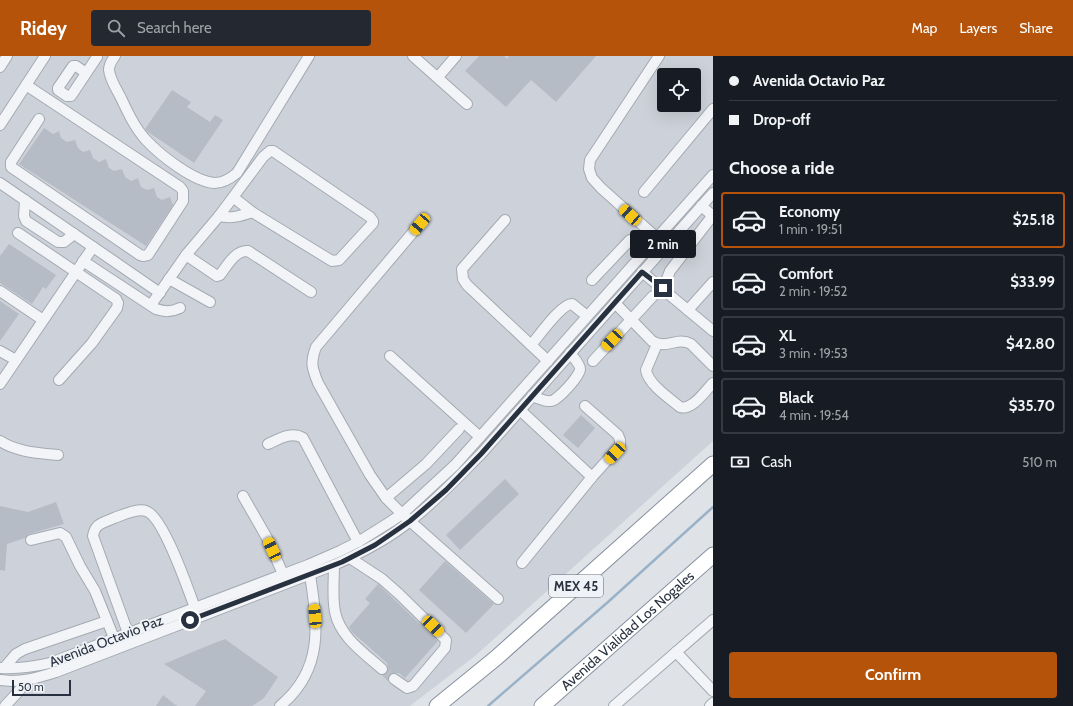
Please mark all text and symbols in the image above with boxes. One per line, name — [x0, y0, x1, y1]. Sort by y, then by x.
search box — [91, 10, 371, 46]
text: Ridey — [20, 17, 67, 40]
icon: search — [105, 17, 127, 39]
text: Search here — [137, 19, 212, 37]
text: Map — [912, 19, 937, 37]
text: Layers — [959, 19, 997, 37]
text: Share — [1019, 19, 1053, 37]
map controls — [657, 68, 701, 112]
button: locate — [657, 68, 701, 112]
text: Avenida Octavio Paz — [753, 72, 885, 90]
text: Drop-off — [753, 111, 811, 129]
text: Choose a ride — [729, 157, 834, 179]
icon: car — [731, 202, 767, 238]
car — [617, 203, 643, 227]
text: Economy — [779, 203, 840, 221]
car — [408, 211, 432, 237]
text: $25.18 — [1013, 211, 1055, 229]
text: 1 min · 19:51 — [779, 221, 842, 237]
callout: 2 min — [630, 230, 696, 258]
text: 2 min — [647, 236, 679, 252]
icon: car — [731, 264, 767, 300]
text: Comfort — [779, 265, 833, 283]
text: $33.99 — [1010, 273, 1055, 291]
route end — [654, 279, 672, 297]
text: 2 min · 19:52 — [779, 283, 847, 299]
icon: car — [731, 326, 767, 362]
car — [599, 327, 625, 353]
text: XL — [779, 327, 796, 345]
text: $42.80 — [1006, 335, 1055, 353]
text: 3 min · 19:53 — [779, 345, 848, 361]
icon: car — [731, 388, 767, 424]
text: Black — [779, 389, 814, 407]
text: $35.70 — [1009, 397, 1055, 415]
text: 4 min · 19:54 — [779, 407, 849, 423]
car — [602, 440, 628, 466]
icon: cash — [729, 451, 751, 473]
text: Cash — [761, 453, 792, 471]
text: 510 m — [1022, 454, 1057, 470]
car — [261, 536, 283, 562]
street label: Avenida Vialidad Los Nogales — [557, 567, 698, 694]
road number: MEX 45 — [549, 575, 603, 597]
car — [308, 604, 322, 628]
street label: Avenida Octavio Paz — [46, 611, 166, 671]
route start — [181, 611, 199, 629]
car — [420, 613, 446, 639]
button: Confirm — [729, 652, 1057, 698]
scale bar — [12, 678, 71, 697]
text: 50 m — [18, 680, 44, 694]

